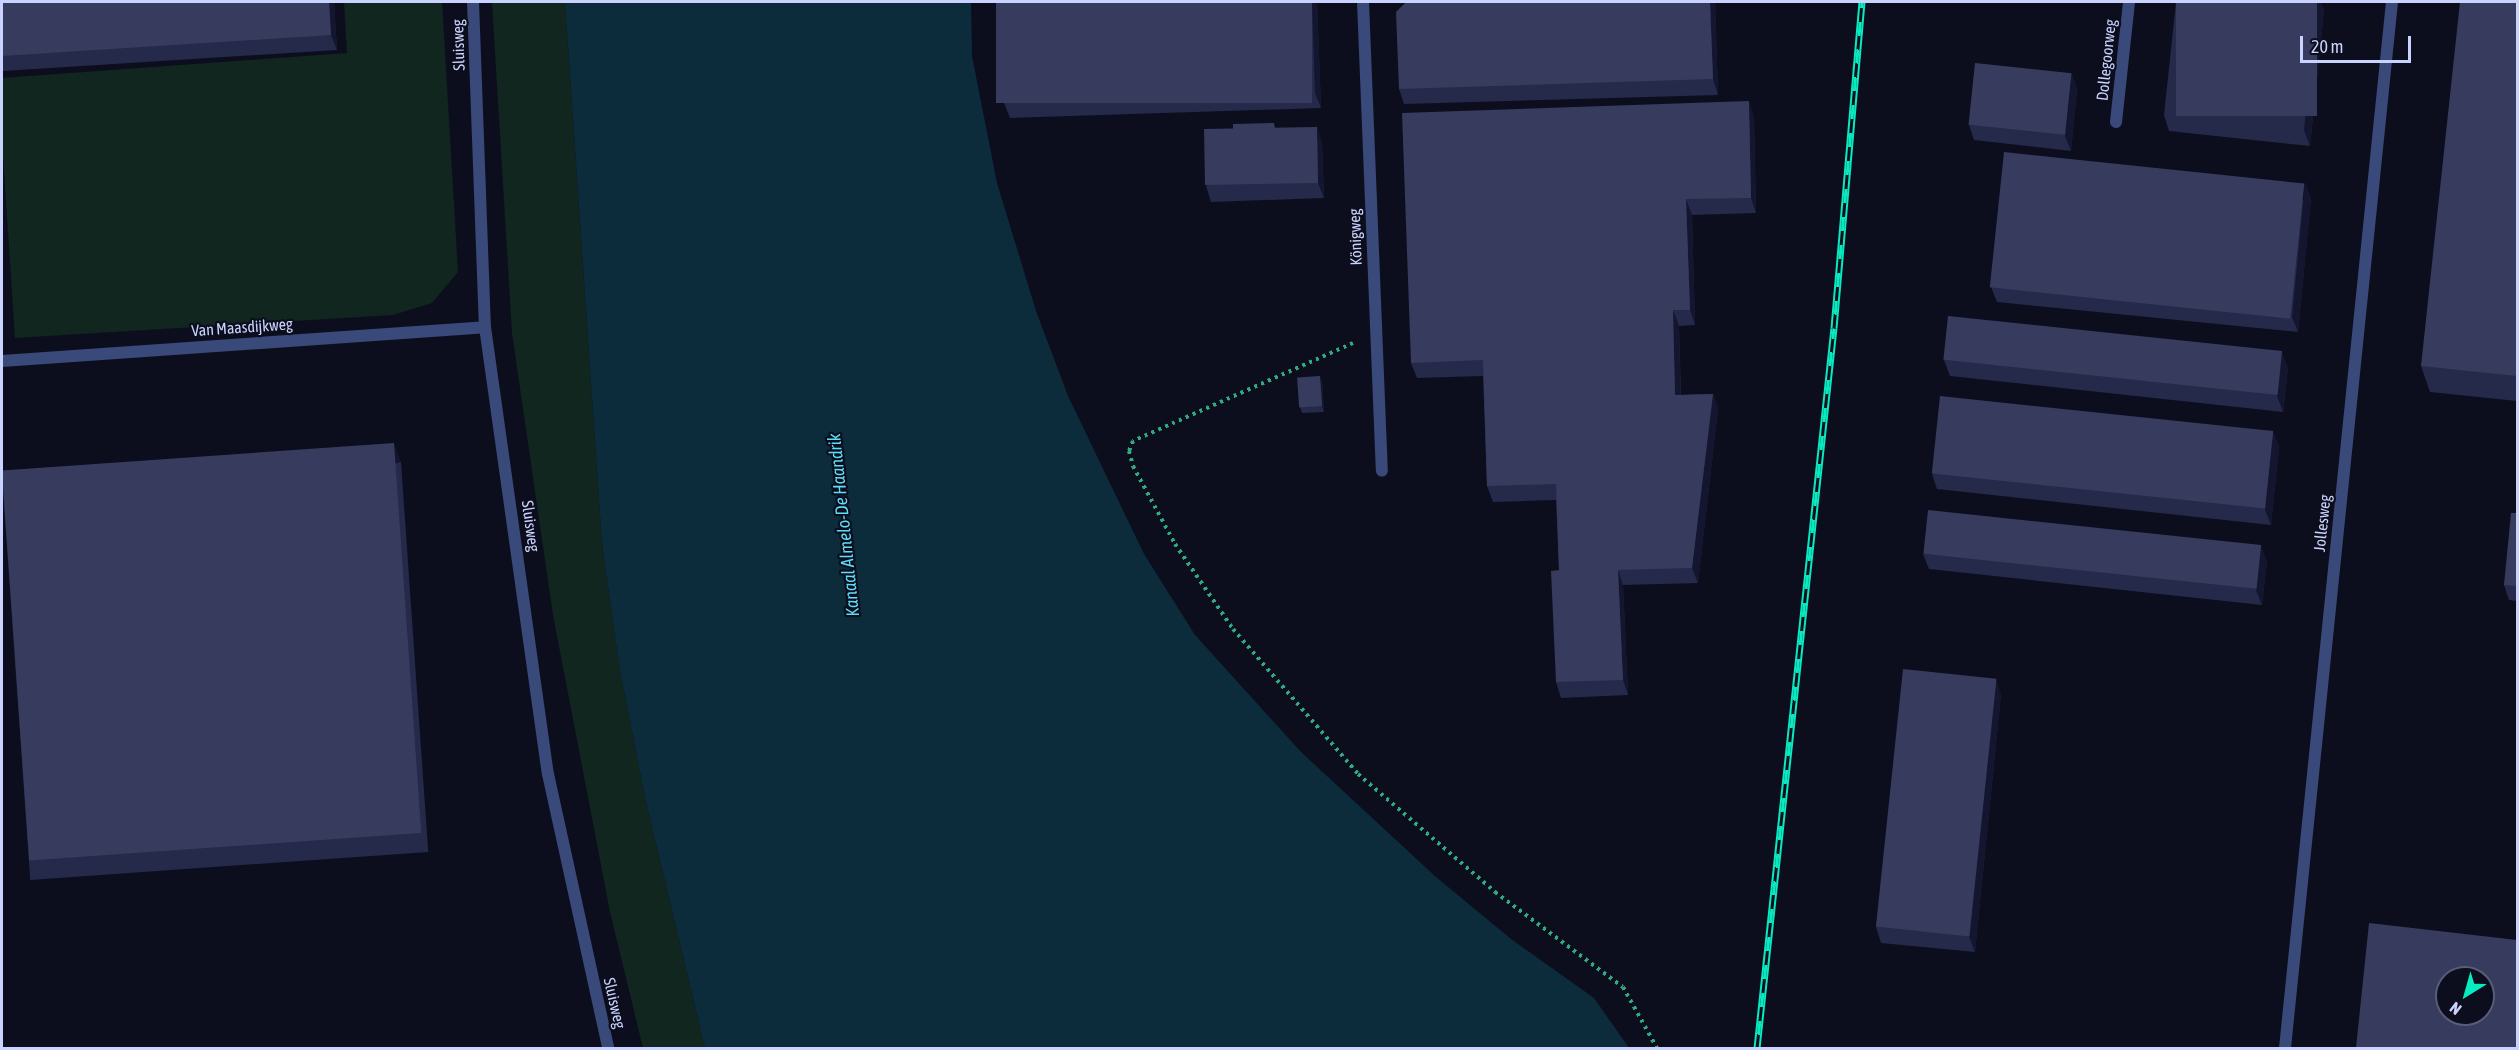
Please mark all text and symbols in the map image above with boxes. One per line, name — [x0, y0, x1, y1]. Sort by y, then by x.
street label: Dollegoorweg — [2092, 18, 2120, 102]
street label: Sluisweg — [448, 19, 468, 71]
scale bar — [2303, 24, 2414, 62]
text: 20 m — [2311, 36, 2343, 57]
street label: Königweg — [1344, 208, 1366, 266]
street label: Van Maasdijkweg — [191, 314, 293, 340]
water label: Kanaal Almelo-De Haandrik — [824, 432, 864, 618]
street label: Jollesweg — [2309, 493, 2335, 553]
street label: Sluisweg — [518, 499, 544, 553]
north arrow — [2435, 966, 2495, 1026]
street label: Sluisweg — [600, 976, 630, 1030]
text: N — [2446, 999, 2465, 1019]

